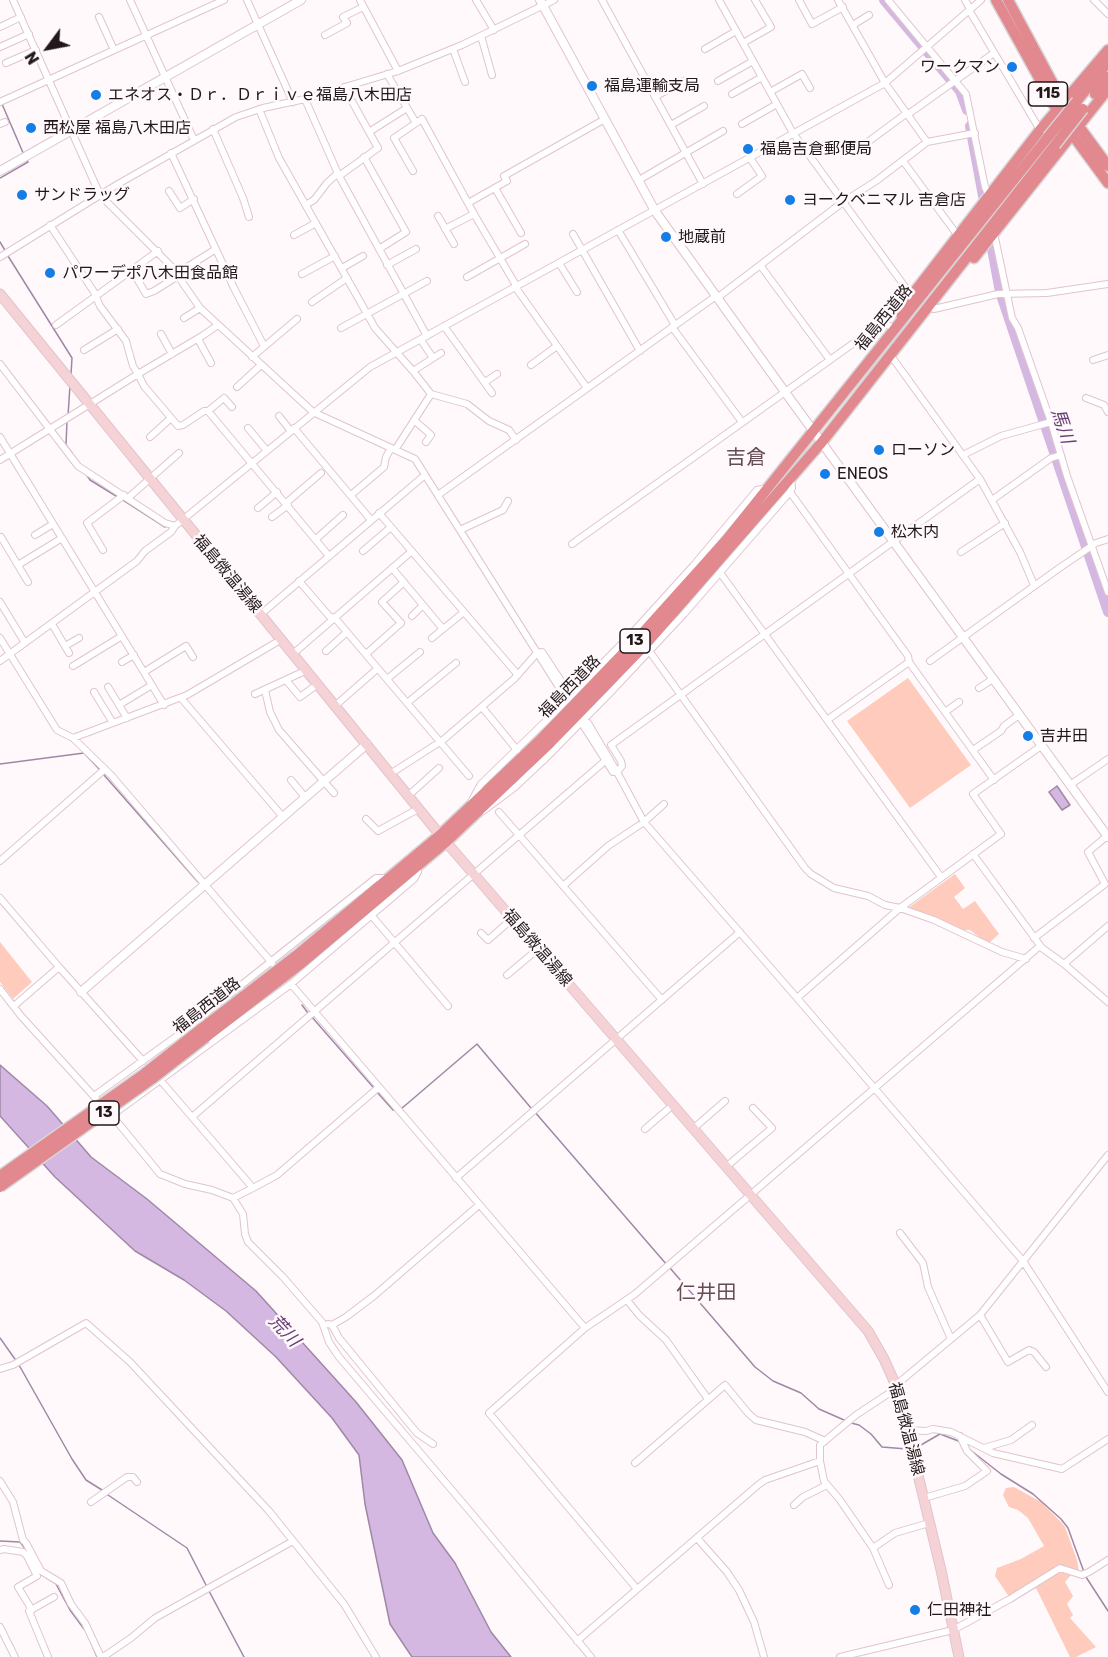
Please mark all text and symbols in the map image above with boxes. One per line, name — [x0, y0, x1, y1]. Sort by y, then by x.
north arrow — [18, 18, 78, 78]
text: N — [21, 48, 43, 68]
place label: ワークマン — [920, 57, 1000, 77]
marker: ワークマン — [1005, 60, 1019, 74]
place label: 福島運輸支局 — [604, 76, 700, 96]
marker: 福島運輸支局 — [585, 79, 599, 93]
road number: 115 — [1028, 82, 1068, 106]
place label: エネオス・Ｄｒ．Ｄｒｉｖｅ福島八木田店 — [108, 85, 412, 105]
marker: エネオス・Ｄｒ．Ｄｒｉｖｅ福島八木田店 — [89, 88, 103, 102]
place label: 西松屋 福島八木田店 — [43, 118, 191, 138]
marker: 西松屋 福島八木田店 — [24, 121, 38, 135]
place label: 福島吉倉郵便局 — [760, 139, 872, 159]
marker: 福島吉倉郵便局 — [741, 142, 755, 156]
place label: サンドラッグ — [34, 185, 130, 205]
marker: サンドラッグ — [15, 188, 29, 202]
place label: ヨークベニマル 吉倉店 — [802, 190, 966, 210]
marker: ヨークベニマル 吉倉店 — [783, 193, 797, 207]
place label: 地蔵前 — [678, 227, 726, 247]
marker: 地蔵前 — [659, 230, 673, 244]
place label: パワーデポ八木田食品館 — [62, 263, 238, 283]
marker: パワーデポ八木田食品館 — [43, 266, 57, 280]
street label: 福島西道路 — [851, 281, 917, 355]
water label: 馬川 — [1046, 405, 1078, 447]
place label: ローソン — [891, 440, 955, 460]
marker: ローソン — [872, 443, 886, 457]
district label: 吉倉 — [726, 446, 766, 470]
place label: ENEOS — [837, 464, 888, 484]
marker: ENEOS — [818, 467, 832, 481]
place label: 松木内 — [891, 522, 939, 542]
marker: 松木内 — [872, 525, 886, 539]
street label: 福島微温湯線 — [189, 531, 265, 617]
road number: 13 — [620, 629, 650, 653]
street label: 福島西道路 — [535, 652, 605, 722]
place label: 吉井田 — [1040, 726, 1088, 746]
marker: 吉井田 — [1021, 729, 1035, 743]
street label: 福島微温湯線 — [498, 905, 576, 991]
street label: 福島西道路 — [170, 974, 244, 1038]
road number: 13 — [89, 1101, 119, 1125]
district label: 仁井田 — [676, 1281, 736, 1305]
water label: 荒川 — [264, 1310, 304, 1352]
street label: 福島微温湯線 — [884, 1380, 928, 1478]
place label: 仁田神社 — [927, 1600, 991, 1620]
marker: 仁田神社 — [908, 1603, 922, 1617]

